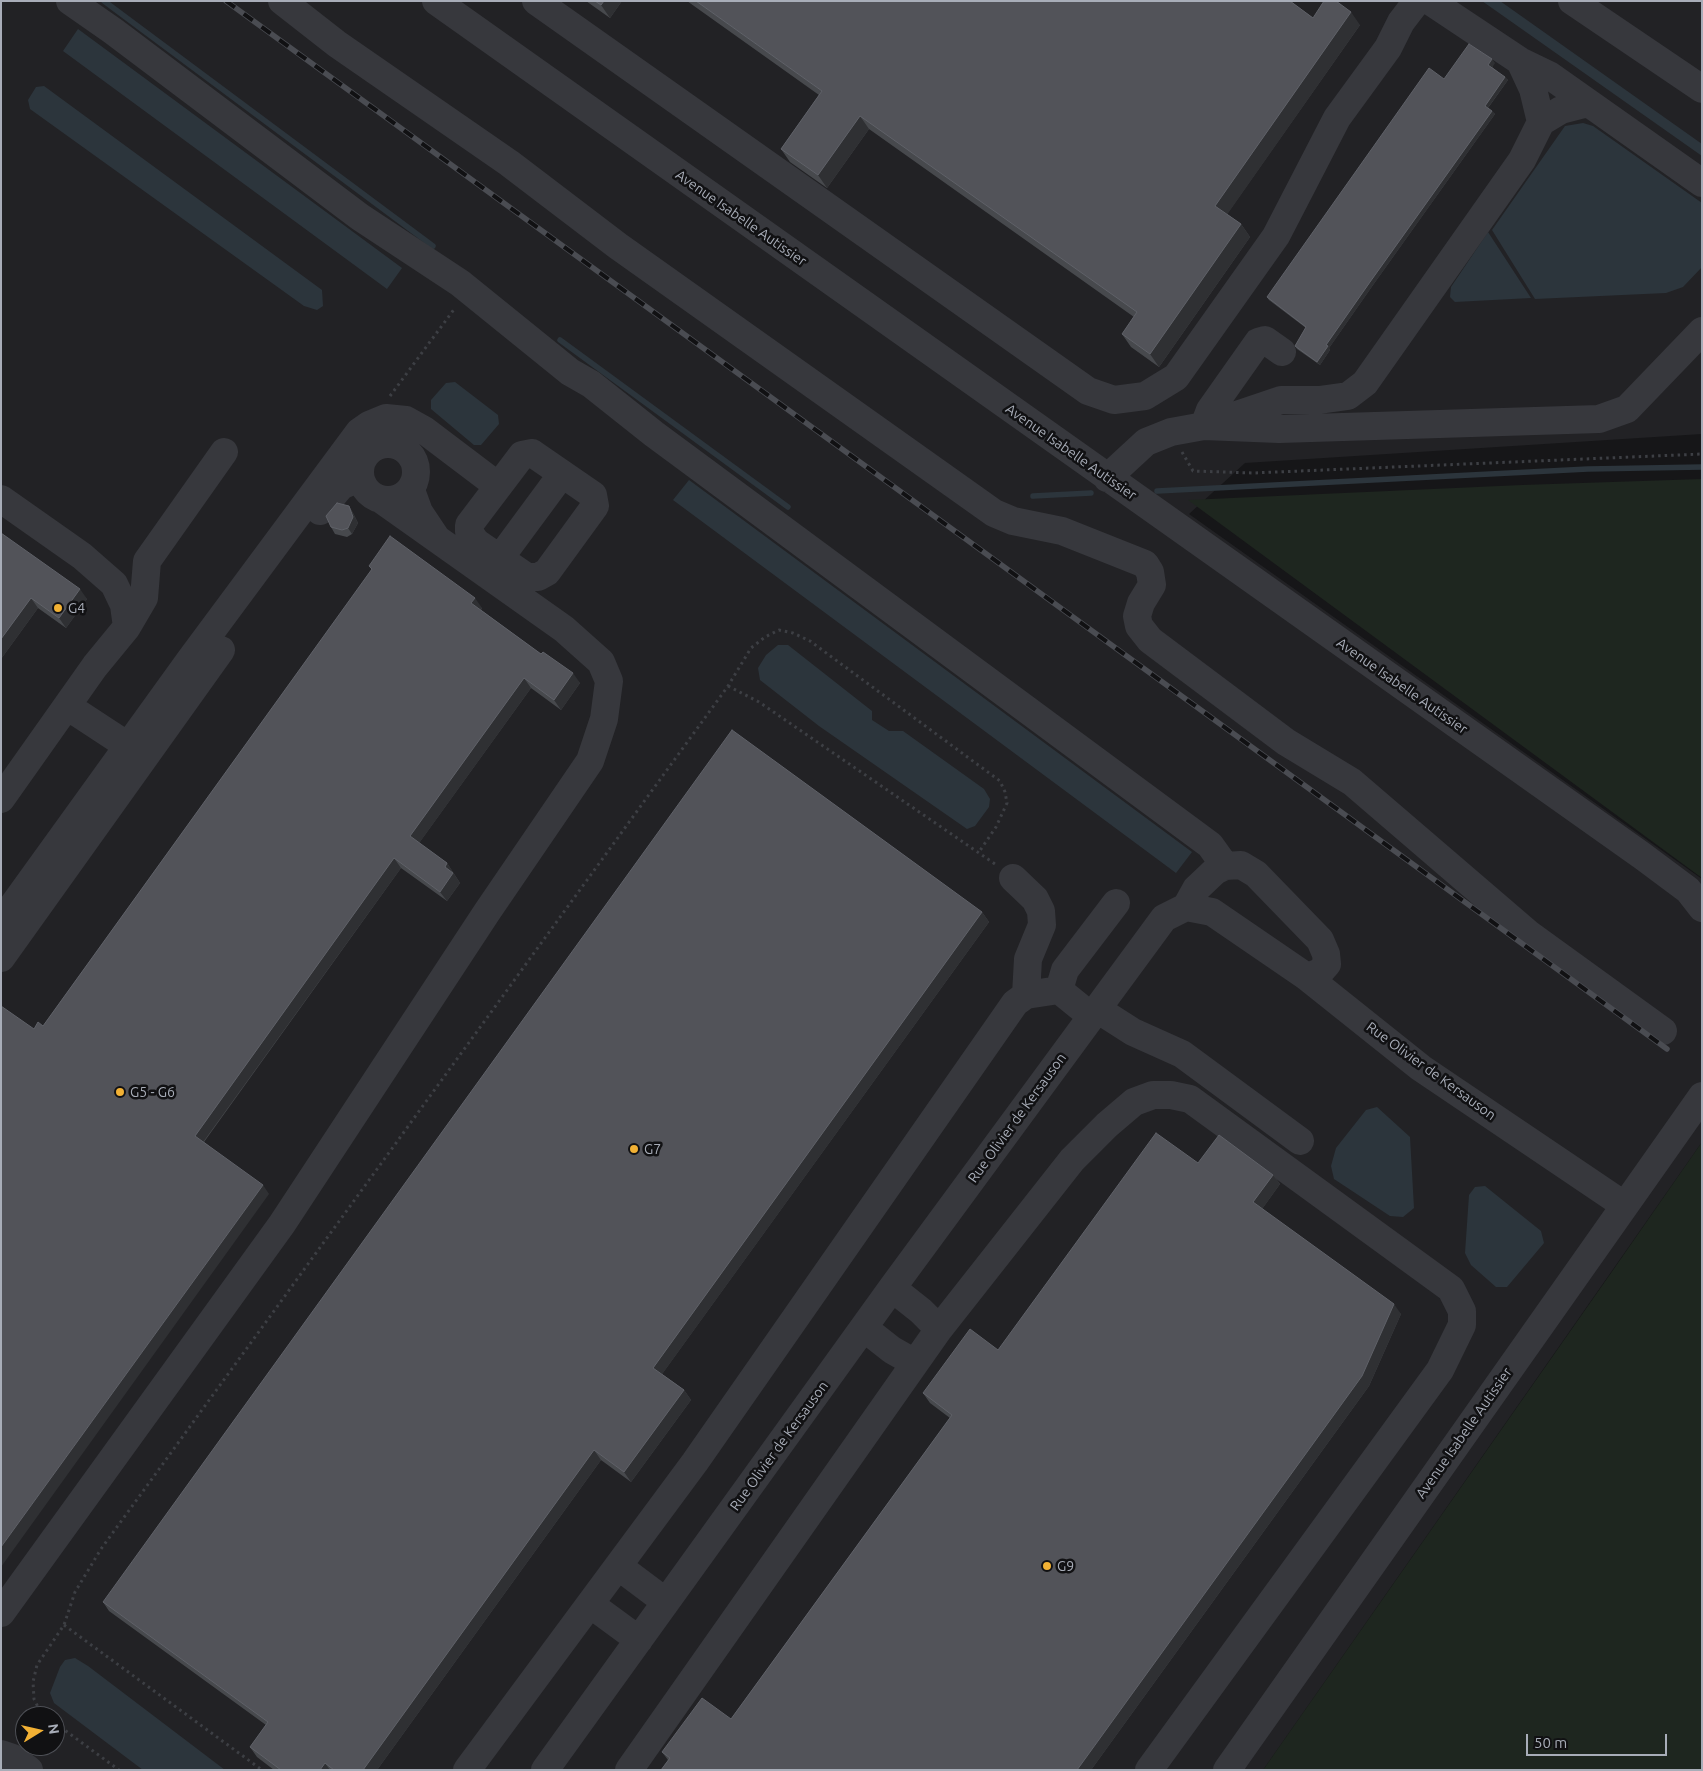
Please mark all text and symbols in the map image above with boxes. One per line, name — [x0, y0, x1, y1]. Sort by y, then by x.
street label: Avenue Isabelle Autissier — [672, 166, 810, 270]
street label: Avenue Isabelle Autissier — [1002, 400, 1140, 504]
place label: G4 — [68, 600, 85, 616]
marker: G4 — [52, 602, 64, 614]
street label: Avenue Isabelle Autissier — [1333, 634, 1471, 738]
street label: Rue Olivier de Kersauson — [1363, 1018, 1499, 1124]
street label: Rue Olivier de Kersauson — [964, 1050, 1070, 1186]
place label: G5 - G6 — [130, 1084, 175, 1100]
marker: G5 - G6 — [114, 1086, 126, 1098]
place label: G7 — [644, 1141, 661, 1157]
marker: G7 — [628, 1143, 640, 1155]
street label: Avenue Isabelle Autissier — [1412, 1364, 1516, 1502]
street label: Rue Olivier de Kersauson — [726, 1378, 832, 1514]
place label: G9 — [1057, 1558, 1074, 1574]
marker: G9 — [1041, 1560, 1053, 1572]
north arrow — [15, 1706, 65, 1756]
text: N — [45, 1722, 63, 1735]
scale bar — [1528, 1724, 1669, 1756]
text: 50 m — [1534, 1734, 1567, 1751]

